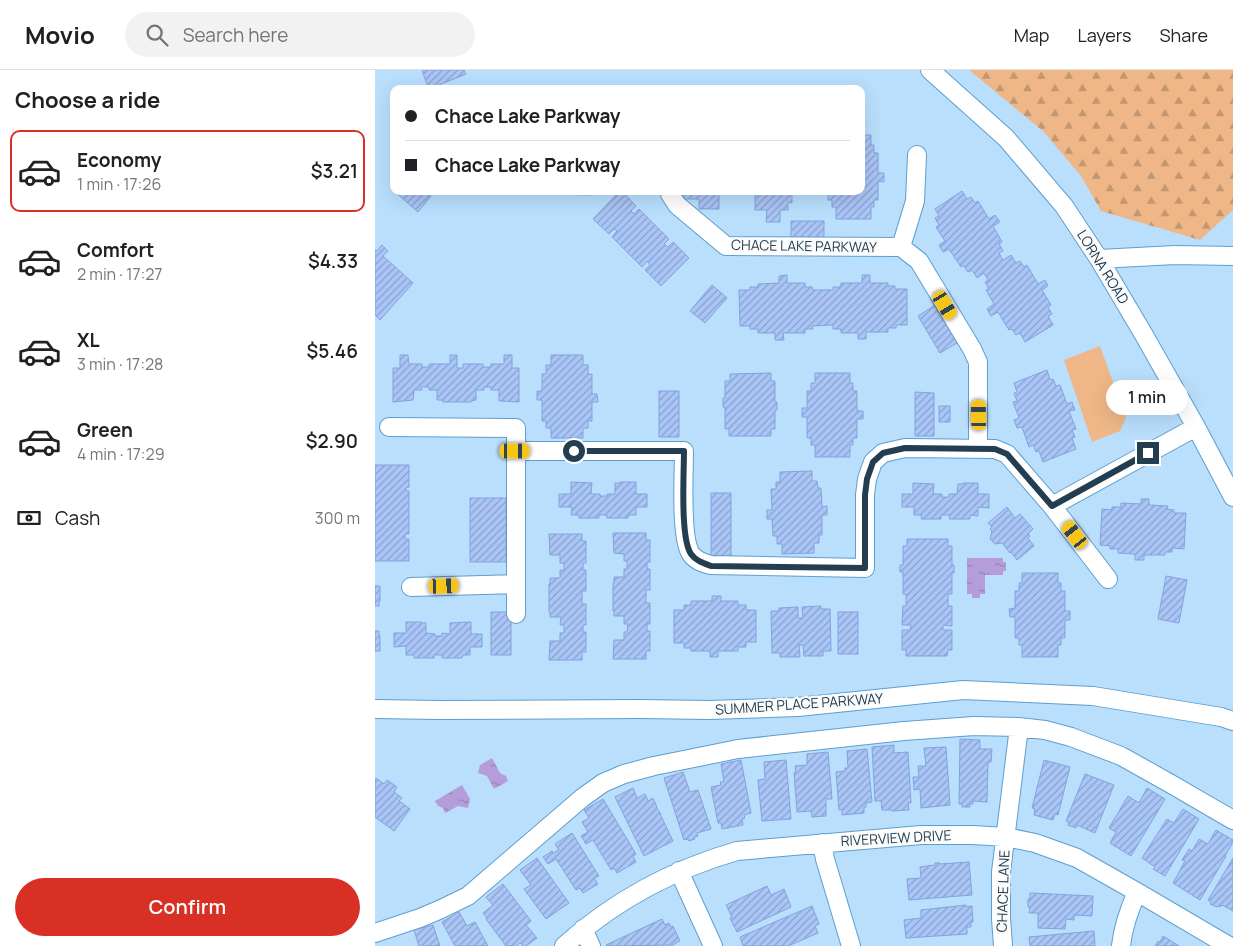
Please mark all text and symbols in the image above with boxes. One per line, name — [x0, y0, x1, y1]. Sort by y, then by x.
search box — [125, 12, 475, 57]
text: Movio — [25, 18, 95, 51]
icon: search — [143, 21, 171, 49]
text: Search here — [183, 22, 288, 48]
text: Map — [1014, 23, 1049, 47]
text: Layers — [1077, 23, 1131, 47]
text: Share — [1159, 23, 1208, 47]
text: Choose a ride — [15, 85, 160, 115]
text: Chace Lake Parkway — [435, 103, 620, 129]
text: Economy — [77, 147, 161, 173]
icon: car — [17, 149, 62, 194]
text: Chace Lake Parkway — [435, 152, 620, 178]
text: $3.21 — [311, 158, 358, 184]
text: 1 min · 17:26 — [77, 173, 161, 195]
street label: LORNA ROAD — [1073, 226, 1134, 307]
street label: CHACE LAKE PARKWAY — [731, 235, 877, 256]
text: Comfort — [77, 237, 154, 263]
icon: car — [17, 239, 62, 284]
text: $4.33 — [308, 248, 358, 274]
text: 2 min · 17:27 — [77, 263, 162, 285]
car — [930, 288, 959, 322]
text: XL — [77, 327, 100, 353]
icon: car — [17, 329, 62, 374]
text: $5.46 — [307, 338, 358, 364]
text: 3 min · 17:28 — [77, 353, 163, 375]
callout: 1 min — [1107, 380, 1189, 416]
text: 1 min — [1128, 386, 1166, 408]
car — [971, 400, 986, 430]
text: Green — [77, 417, 133, 443]
icon: car — [17, 419, 62, 464]
text: $2.90 — [306, 428, 358, 454]
route start — [563, 440, 585, 462]
route end — [1137, 442, 1159, 464]
text: 4 min · 17:29 — [77, 443, 165, 465]
car — [500, 444, 530, 459]
icon: cash — [15, 504, 43, 532]
text: Cash — [55, 505, 100, 531]
text: 300 m — [315, 507, 360, 529]
car — [1059, 519, 1090, 551]
car — [428, 578, 459, 594]
street label: SUMMER PLACE PARKWAY — [714, 688, 884, 719]
street label: RIVERVIEW DRIVE — [840, 825, 952, 850]
street label: CHACE LANE — [992, 849, 1013, 933]
button: Confirm — [15, 878, 360, 936]

